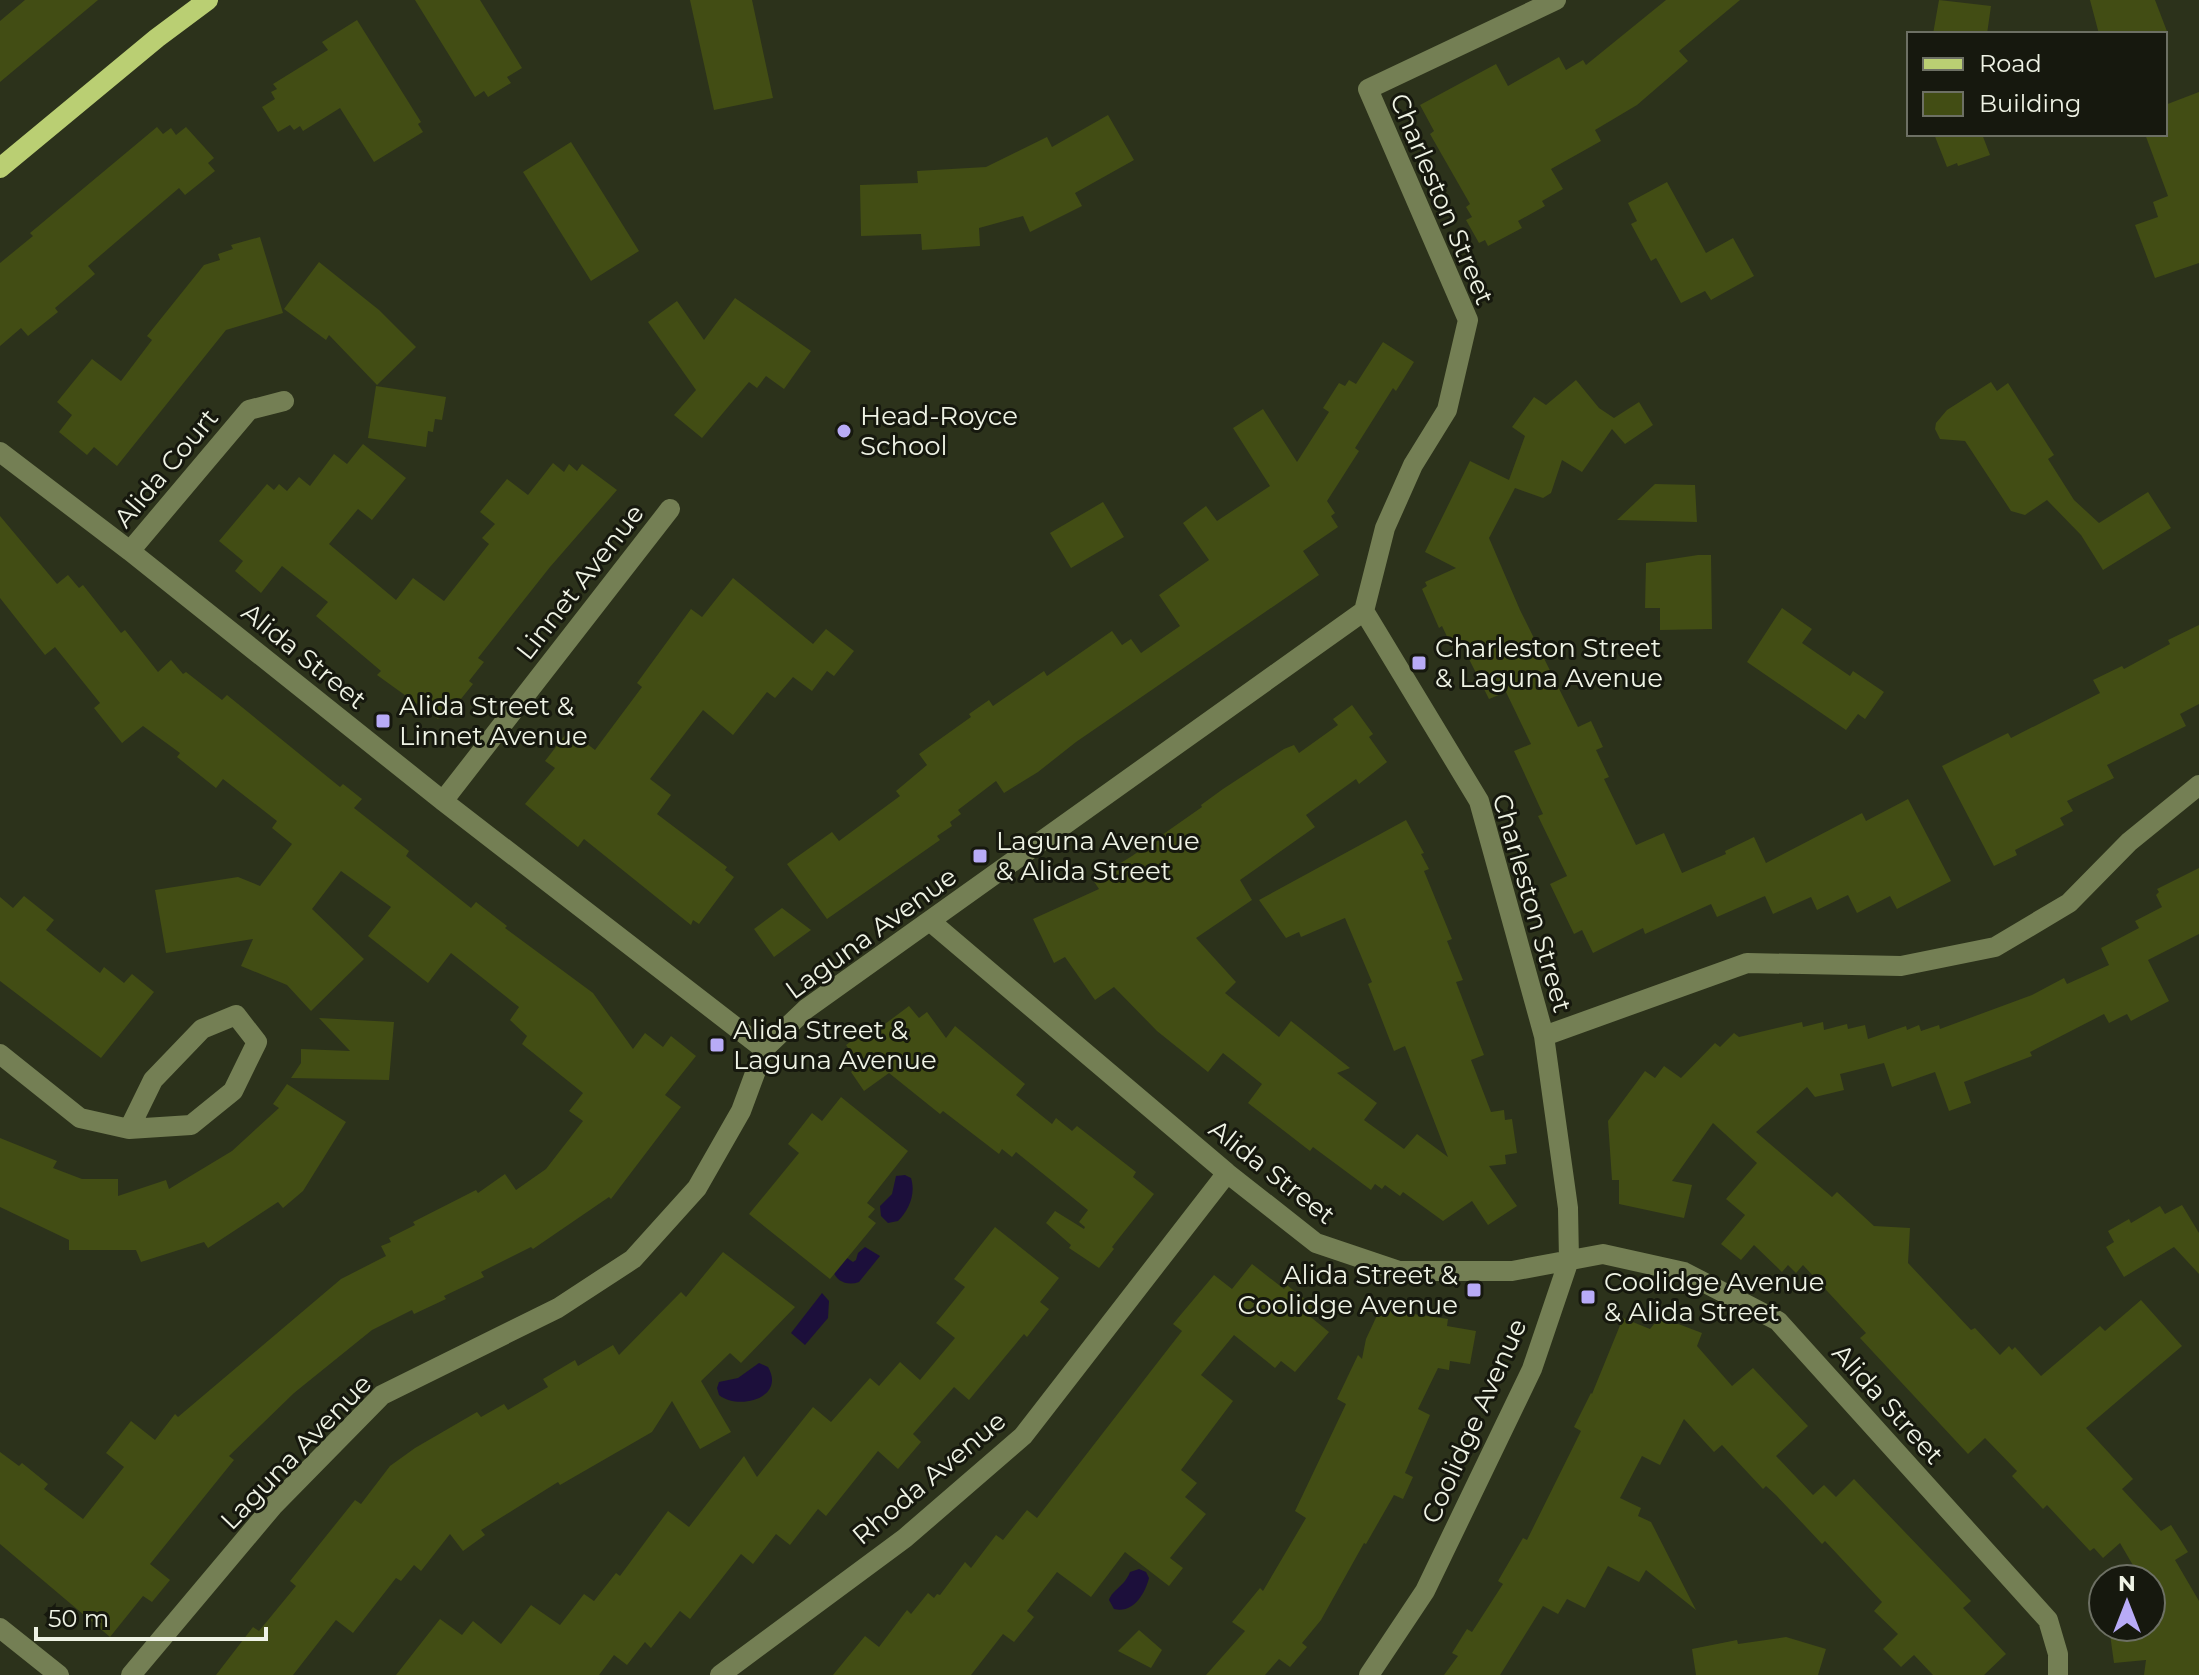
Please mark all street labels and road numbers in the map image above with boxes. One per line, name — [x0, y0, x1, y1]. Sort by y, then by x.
street label: Charleston Street — [1383, 89, 1501, 309]
street label: Alida Court — [107, 402, 225, 534]
street label: Linnet Avenue — [509, 498, 651, 666]
street label: Alida Street — [235, 596, 373, 716]
street label: Charleston Street — [1485, 790, 1579, 1016]
street label: Laguna Avenue — [779, 860, 963, 1006]
street label: Alida Street — [1203, 1113, 1341, 1231]
street label: Coolidge Avenue — [1415, 1314, 1533, 1528]
street label: Alida Street — [1826, 1337, 1950, 1471]
street label: Laguna Avenue — [214, 1368, 378, 1536]
street label: Rhoda Avenue — [846, 1404, 1012, 1552]

